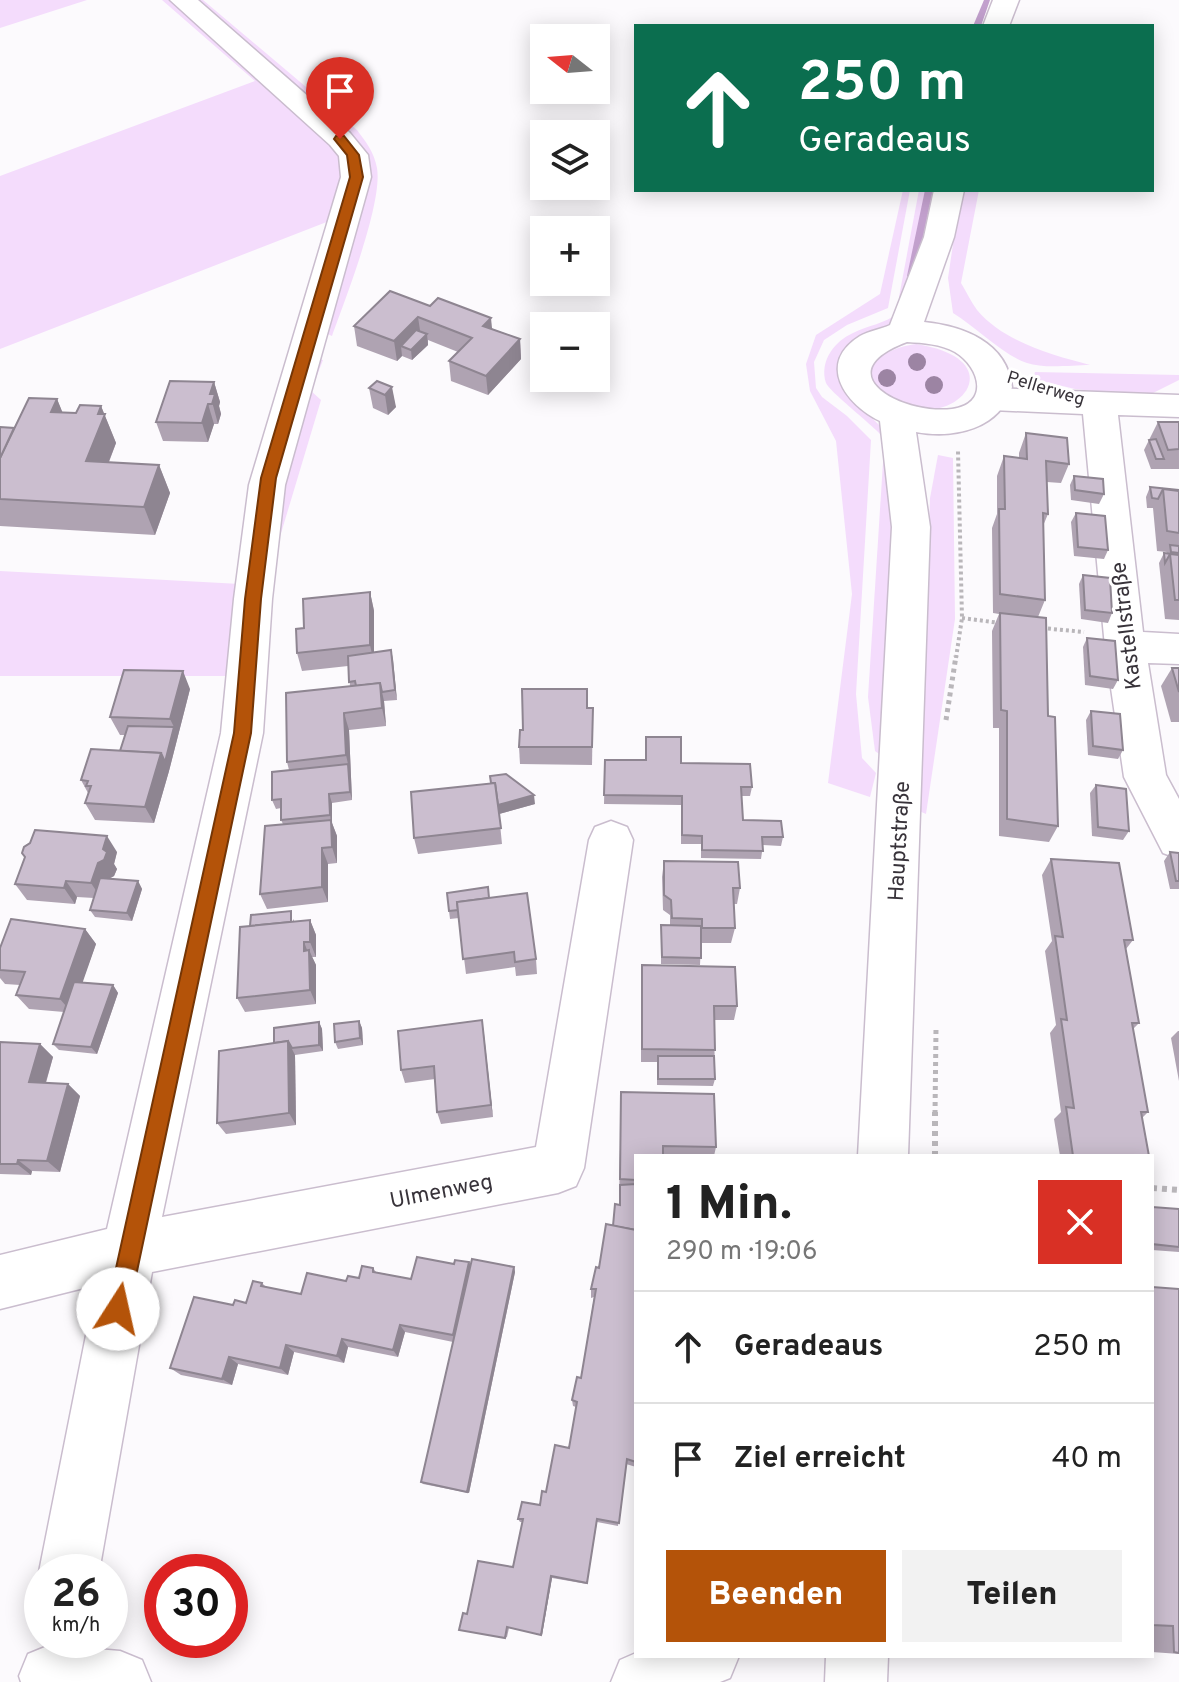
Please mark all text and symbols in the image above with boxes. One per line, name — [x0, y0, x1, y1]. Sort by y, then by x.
north arrow — [530, 24, 610, 104]
map controls — [530, 24, 610, 392]
text: 250 m — [798, 50, 966, 120]
icon: ahead — [666, 56, 770, 160]
pin — [306, 57, 374, 139]
icon: arrive — [318, 69, 362, 113]
text: Geradeaus — [798, 119, 971, 165]
button: layers — [530, 120, 610, 200]
button: + — [530, 216, 610, 296]
button: − — [530, 312, 610, 392]
street label: Pellerweg — [1004, 367, 1087, 412]
street label: Kastellstraße — [1106, 560, 1149, 691]
street label: Hauptstraße — [884, 780, 917, 902]
street label: Ulmenweg — [388, 1169, 495, 1216]
text: 1 Min. — [666, 1176, 792, 1236]
button: close — [1038, 1180, 1122, 1264]
text: 290 m · 19:06 — [666, 1236, 818, 1269]
position arrow — [76, 1267, 160, 1351]
icon: ahead — [666, 1325, 710, 1369]
text: Geradeaus — [734, 1329, 883, 1366]
text: 250 m — [1033, 1329, 1122, 1366]
icon: arrive — [666, 1437, 710, 1481]
text: Ziel erreicht — [734, 1441, 906, 1478]
text: 40 m — [1052, 1441, 1122, 1478]
button: Beenden — [666, 1550, 886, 1642]
button: Teilen — [902, 1550, 1122, 1642]
speed limit sign: 30 — [144, 1554, 248, 1658]
text: 26 — [51, 1571, 101, 1621]
text: km/h — [52, 1613, 100, 1639]

